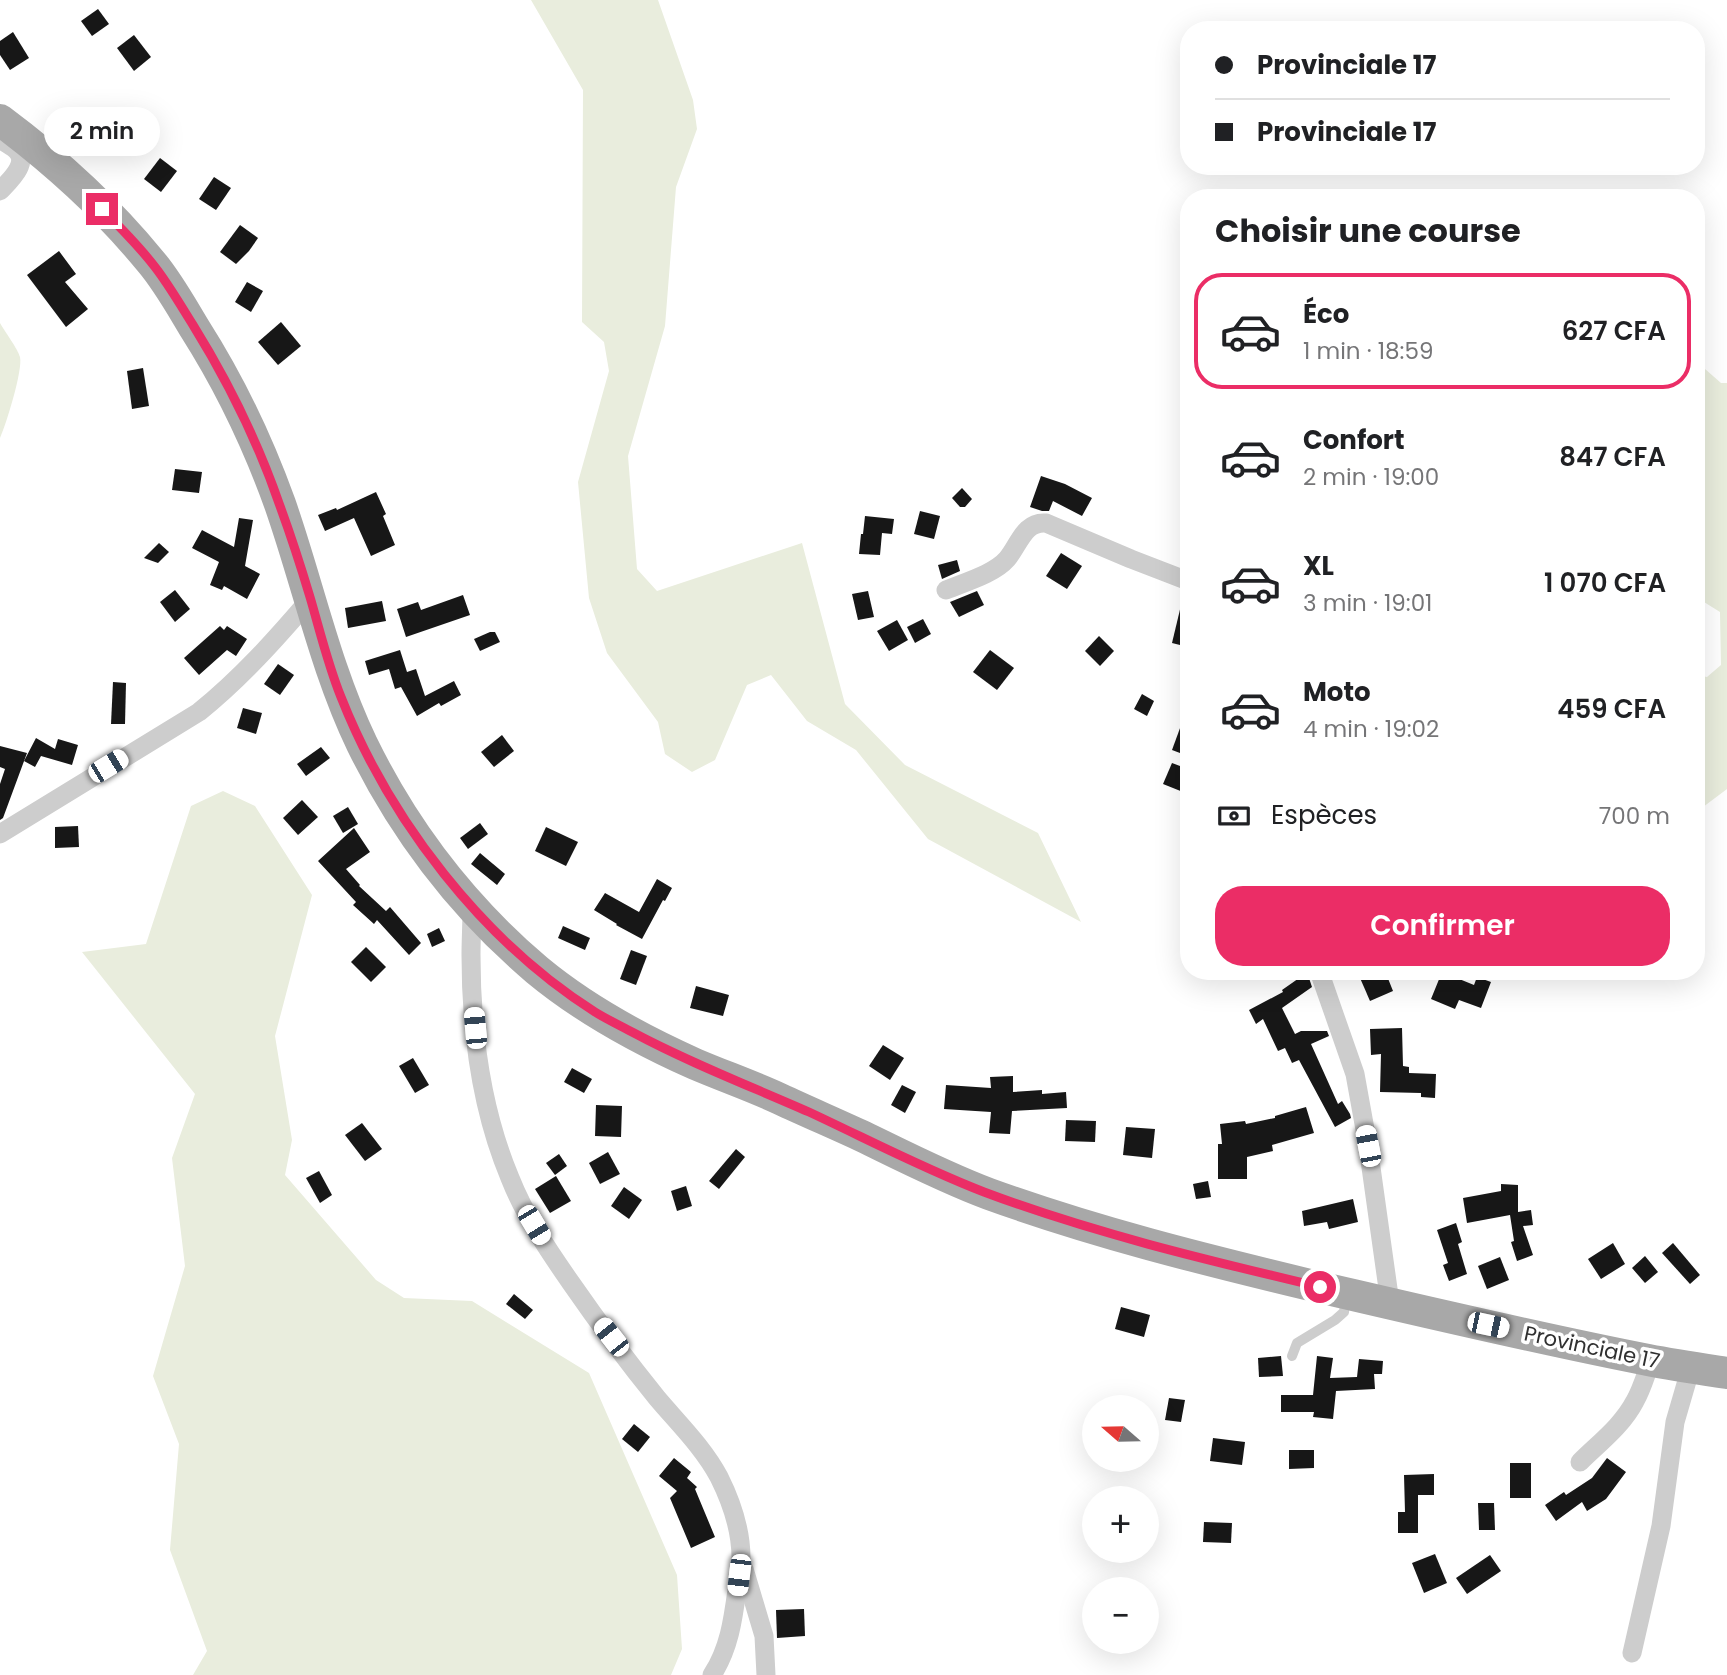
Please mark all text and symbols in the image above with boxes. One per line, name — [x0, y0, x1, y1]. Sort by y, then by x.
text: Provinciale 17 — [1257, 47, 1436, 83]
callout: 2 min — [44, 108, 160, 156]
text: Provinciale 17 — [1257, 114, 1436, 150]
text: 2 min — [70, 115, 134, 147]
route end — [86, 193, 118, 225]
text: Choisir une course — [1215, 208, 1521, 253]
text: Éco — [1303, 296, 1349, 332]
icon: car — [1219, 300, 1282, 363]
text: 627 CFA — [1562, 313, 1666, 349]
text: 1 min · 18:59 — [1303, 335, 1433, 367]
text: Confort — [1303, 422, 1405, 458]
icon: car — [1219, 426, 1282, 489]
text: 847 CFA — [1559, 439, 1666, 475]
text: 2 min · 19:00 — [1303, 461, 1439, 493]
text: XL — [1303, 548, 1334, 584]
icon: car — [1219, 552, 1282, 615]
text: 1 070 CFA — [1544, 565, 1666, 601]
text: 3 min · 19:01 — [1303, 587, 1432, 619]
text: Moto — [1303, 674, 1371, 710]
icon: car — [1219, 678, 1282, 741]
text: 459 CFA — [1557, 691, 1666, 727]
text: 4 min · 19:02 — [1303, 713, 1439, 745]
car — [85, 746, 132, 786]
icon: cash — [1215, 797, 1253, 835]
text: Espèces — [1271, 797, 1377, 833]
text: 700 m — [1599, 800, 1670, 832]
button: Confirmer — [1215, 886, 1670, 966]
car — [463, 1006, 488, 1050]
car — [1354, 1123, 1383, 1169]
car — [515, 1202, 554, 1248]
route start — [1304, 1271, 1336, 1303]
car — [1466, 1310, 1511, 1340]
car — [590, 1314, 633, 1360]
street label: Provinciale 17 — [1522, 1318, 1662, 1376]
north arrow — [1082, 1395, 1158, 1472]
map controls — [1082, 1395, 1159, 1654]
button: + — [1082, 1486, 1159, 1563]
car — [727, 1553, 752, 1597]
button: − — [1082, 1577, 1159, 1654]

